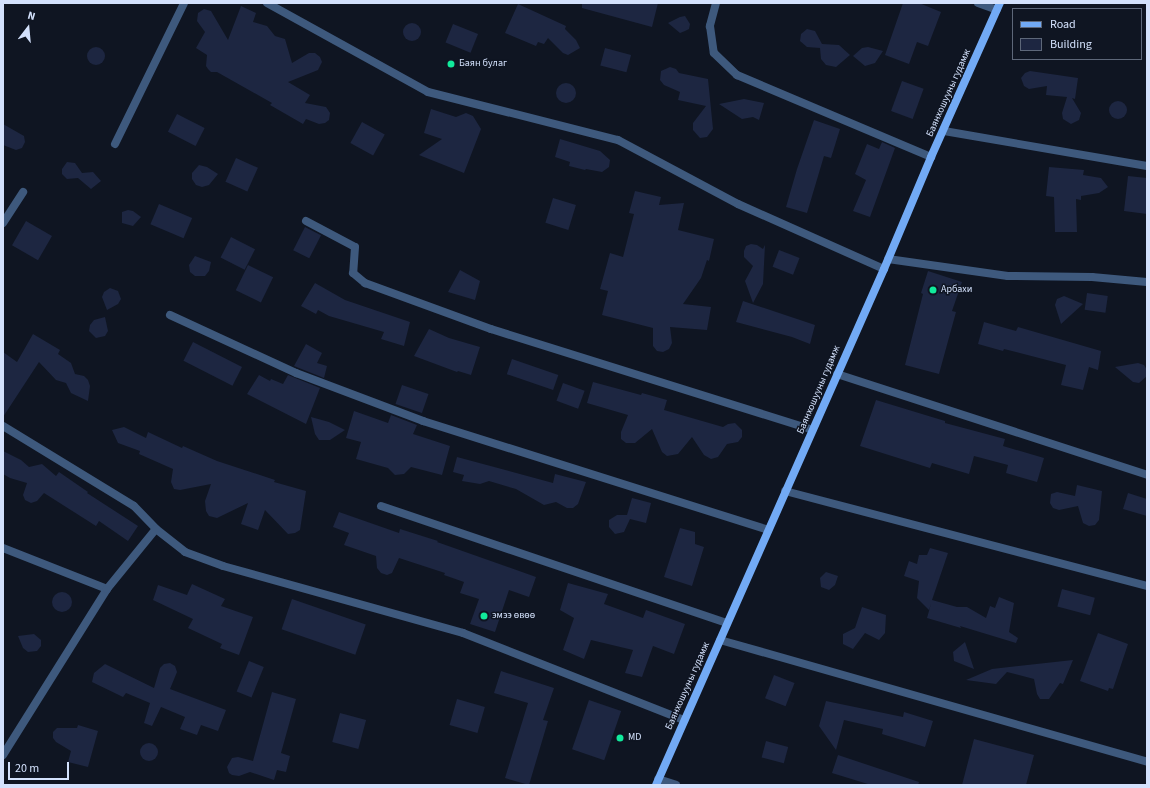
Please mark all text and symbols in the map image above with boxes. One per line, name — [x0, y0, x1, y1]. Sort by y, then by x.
north arrow — [8, 8, 48, 48]
text: N — [26, 8, 37, 24]
legend — [1012, 8, 1142, 60]
text: Road — [1050, 16, 1076, 33]
text: Building — [1050, 36, 1092, 53]
street label: Баянхошууны гудамж — [924, 47, 974, 139]
place label: Баян булаг — [459, 58, 507, 70]
marker: Баян булаг — [446, 59, 456, 69]
place label: Арбахи — [941, 284, 972, 296]
marker: Арбахи — [928, 285, 938, 295]
street label: Баянхошууны гудамж — [795, 344, 843, 436]
place label: эмээ өвөө — [492, 610, 535, 622]
marker: эмээ өвөө — [479, 611, 489, 621]
street label: Баянхошууны гудамж — [663, 640, 713, 732]
place label: MD — [628, 732, 641, 744]
marker: MD — [615, 733, 625, 743]
scale bar — [10, 754, 71, 780]
text: 20 m — [15, 760, 39, 777]

